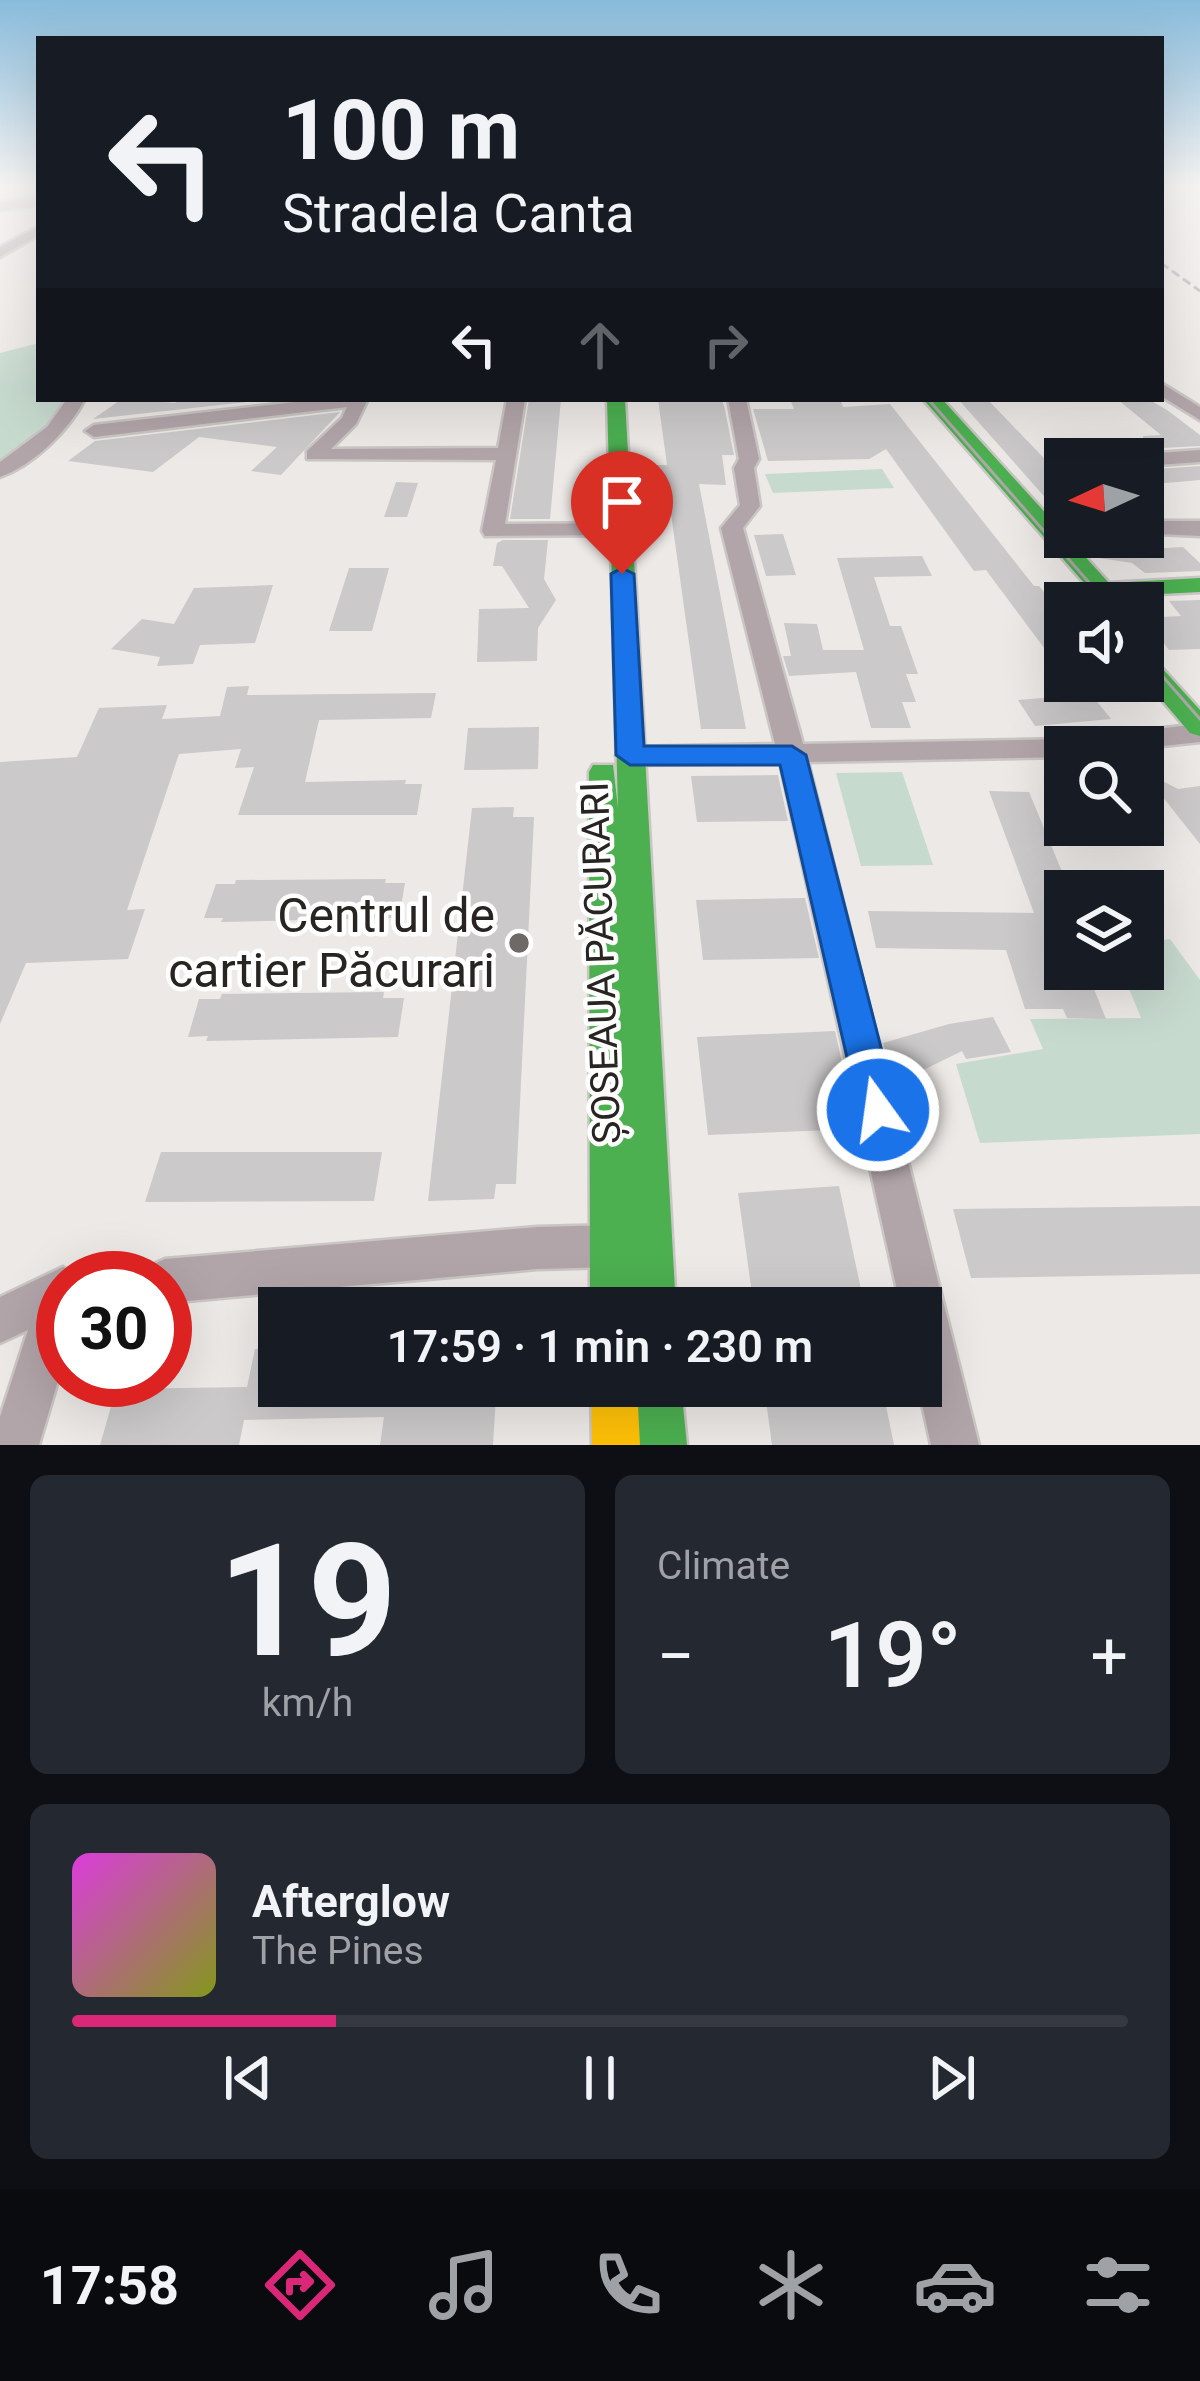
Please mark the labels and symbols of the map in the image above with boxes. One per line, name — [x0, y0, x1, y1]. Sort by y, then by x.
north arrow — [1044, 438, 1164, 558]
pin — [571, 451, 673, 574]
street label: ȘOSEAUA PĂCURARI — [572, 781, 630, 1145]
place label: Centrul de cartier Păcurari — [168, 887, 495, 999]
marker: Centrul de cartier Păcurari — [506, 930, 532, 956]
position arrow — [815, 1047, 941, 1173]
speed limit sign: 30 — [36, 1251, 192, 1407]

